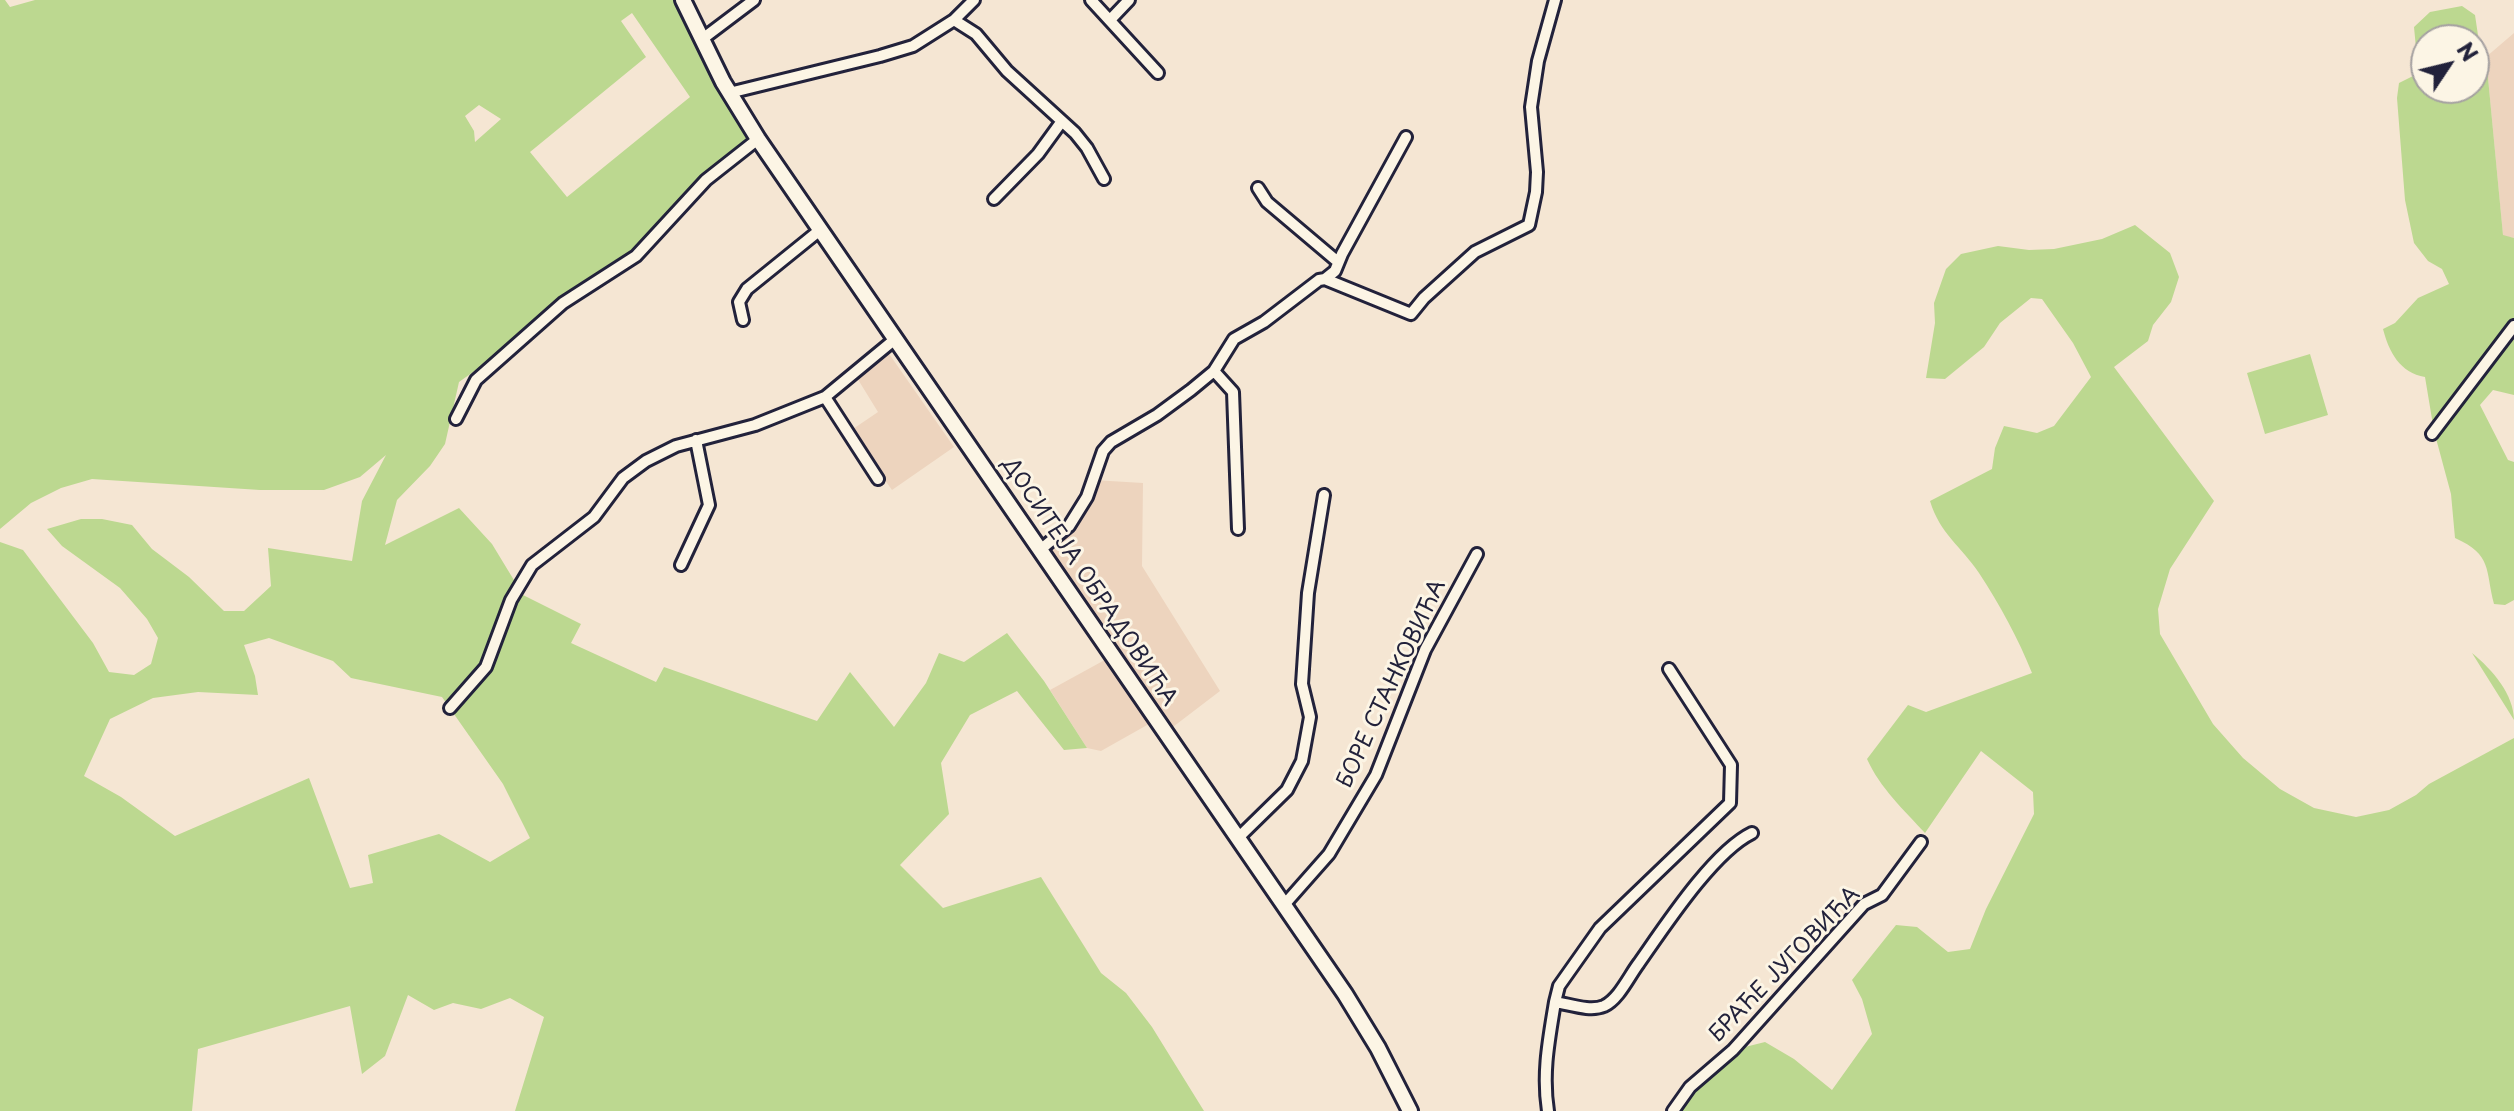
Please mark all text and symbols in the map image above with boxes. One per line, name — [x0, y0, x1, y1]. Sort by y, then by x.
north arrow — [2410, 24, 2490, 104]
text: N — [2450, 34, 2487, 68]
street label: ДОСИТЕЈА ОБРАДОВИЋА — [996, 453, 1182, 711]
street label: БОРЕ СТАНКОВИЋА — [1332, 576, 1452, 792]
street label: БРАЋЕ ЈУГОВИЋА — [1704, 882, 1866, 1048]

